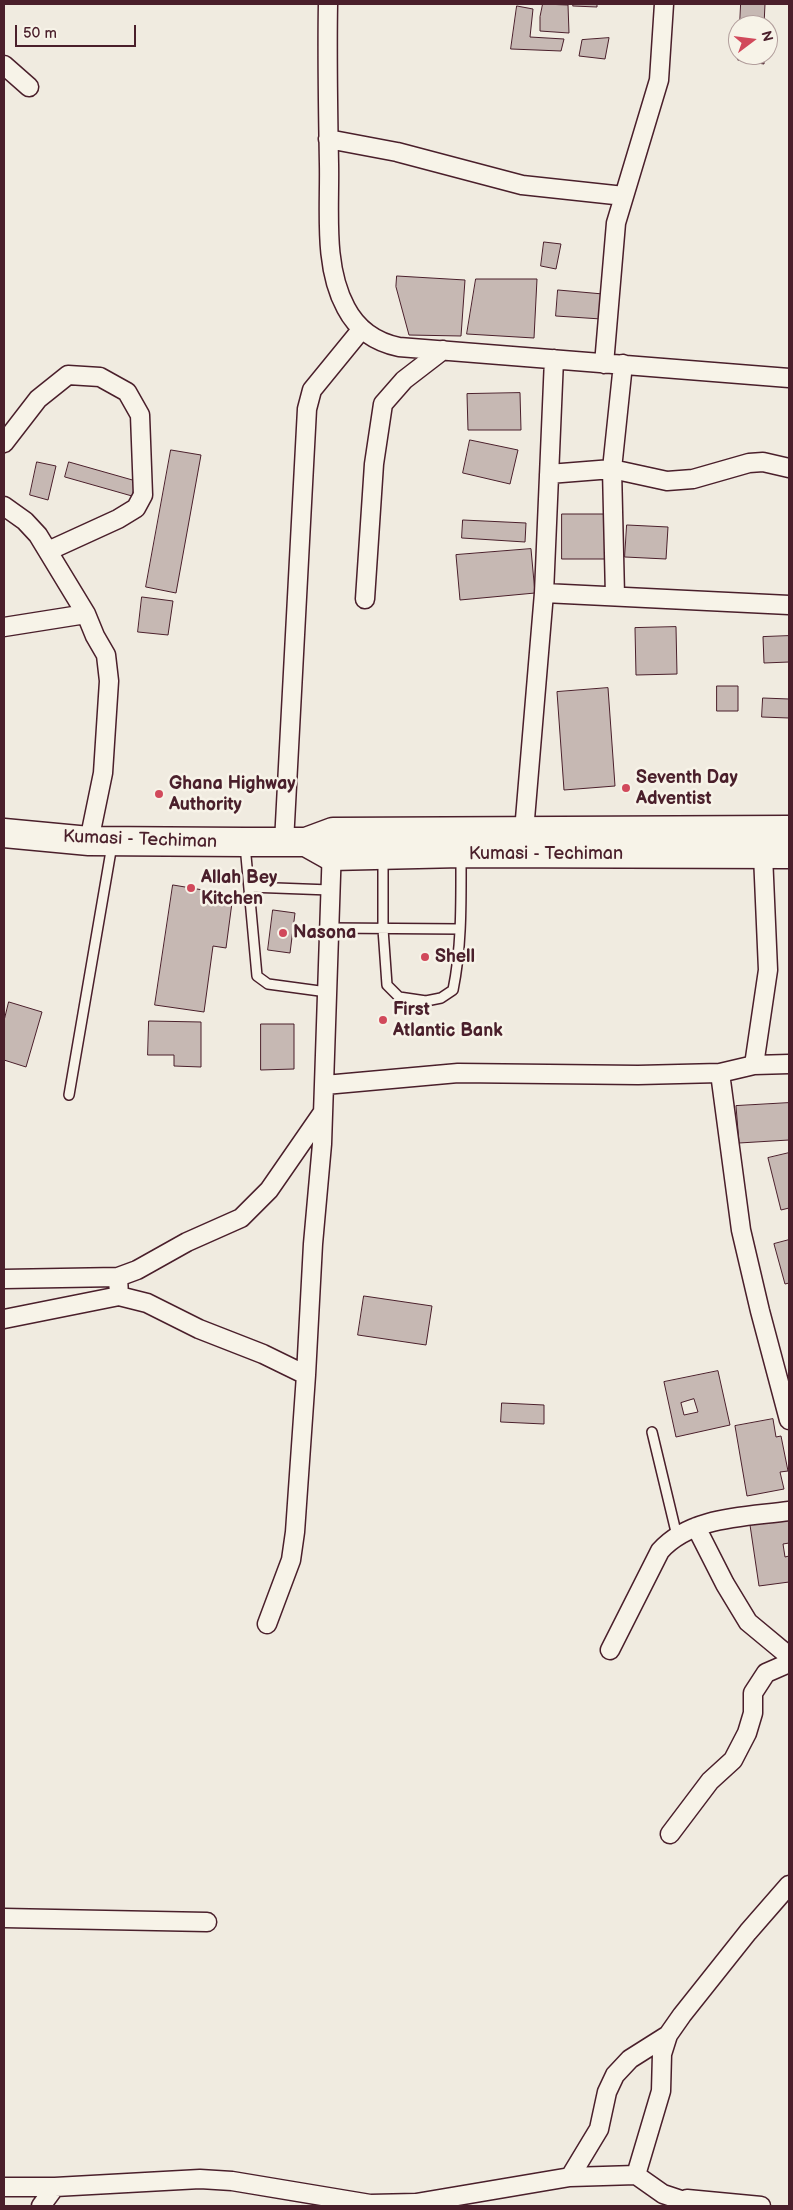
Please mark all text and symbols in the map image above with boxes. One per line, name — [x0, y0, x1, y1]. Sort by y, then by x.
scale bar — [18, 15, 139, 47]
north arrow — [728, 15, 778, 65]
text: 50 m — [23, 24, 57, 43]
text: N — [757, 29, 777, 44]
place label: Seventh Day Adventist — [636, 767, 738, 810]
place label: Ghana Highway Authority — [169, 773, 296, 816]
marker: Seventh Day Adventist — [620, 782, 632, 794]
marker: Ghana Highway Authority — [153, 788, 165, 800]
street label: Kumasi - Techiman — [62, 827, 218, 853]
street label: Kumasi - Techiman — [469, 843, 623, 865]
place label: Allah Bey Kitchen — [201, 867, 277, 910]
marker: Allah Bey Kitchen — [185, 882, 197, 894]
place label: Nasona — [293, 922, 356, 944]
marker: Nasona — [277, 927, 289, 939]
place label: Shell — [435, 946, 475, 968]
marker: Shell — [419, 951, 431, 963]
place label: First Atlantic Bank — [393, 999, 503, 1042]
marker: First Atlantic Bank — [377, 1014, 389, 1026]

